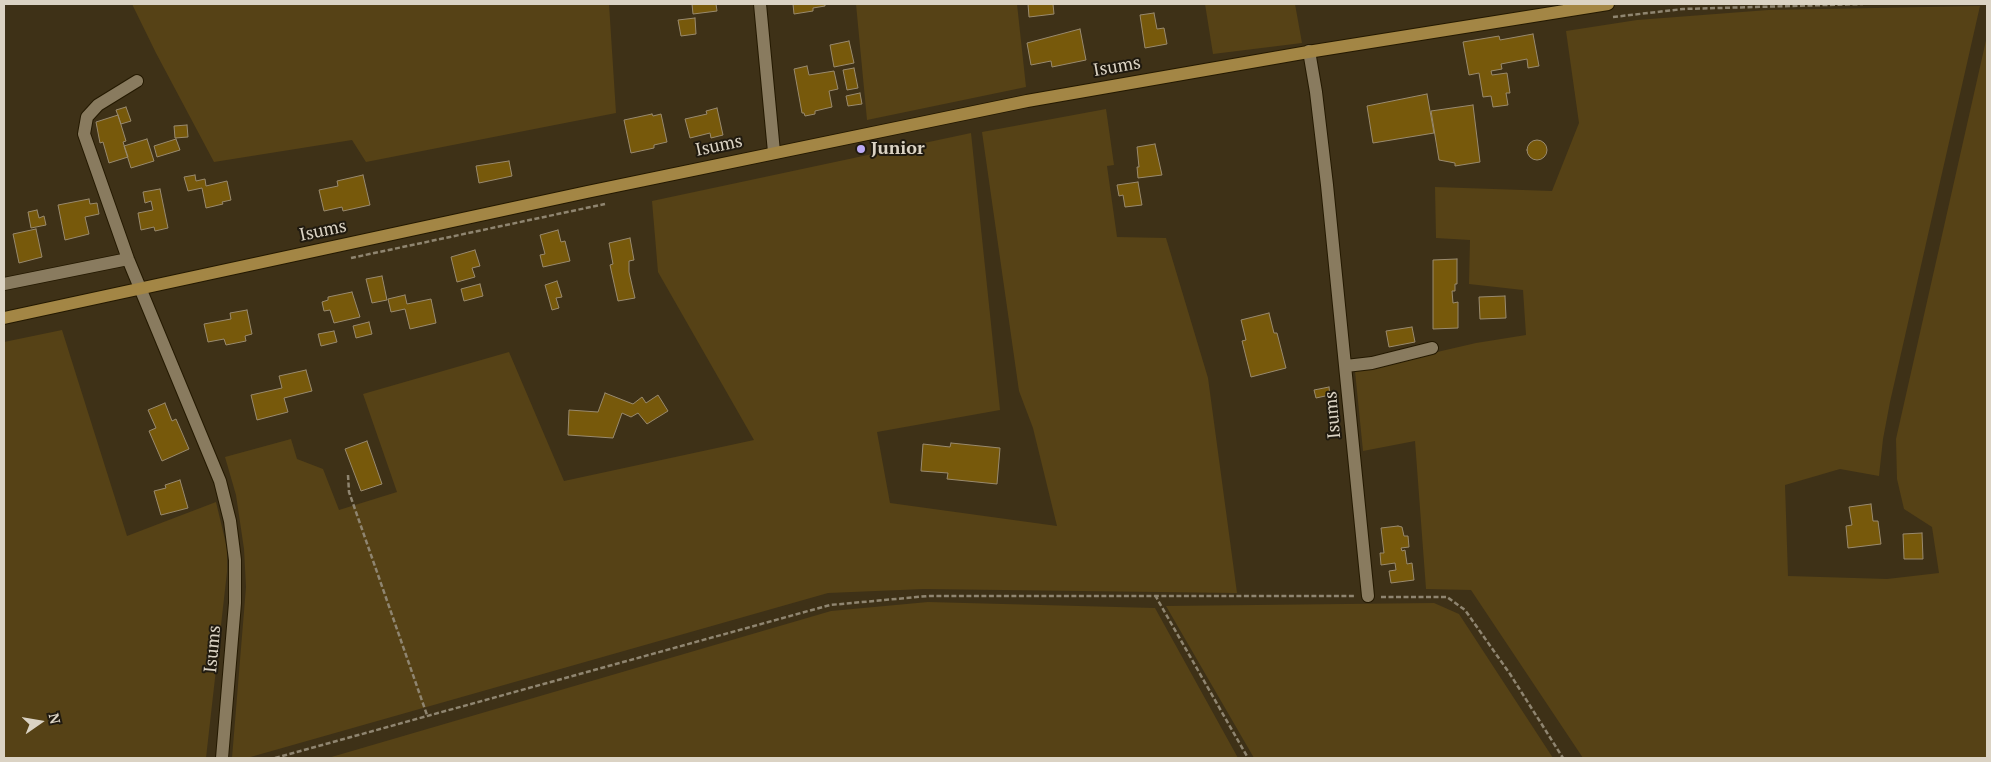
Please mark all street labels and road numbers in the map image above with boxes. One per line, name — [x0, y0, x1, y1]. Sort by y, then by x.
street label: Isums — [1092, 52, 1142, 82]
street label: Isums — [693, 130, 745, 162]
street label: Isums — [297, 215, 349, 247]
street label: Isums — [1320, 390, 1346, 440]
street label: Isums — [200, 624, 226, 674]

